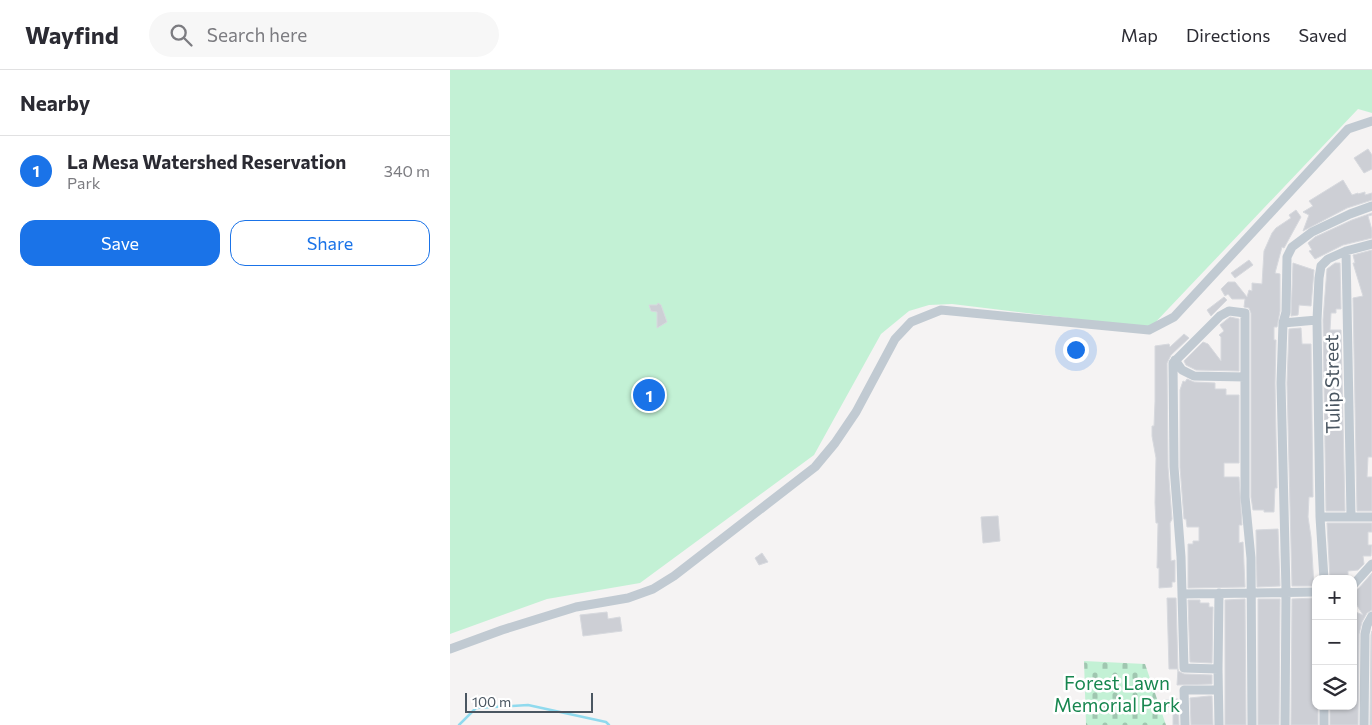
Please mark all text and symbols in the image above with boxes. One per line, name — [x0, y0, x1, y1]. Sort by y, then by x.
search box — [149, 12, 499, 57]
text: Wayfind — [25, 20, 119, 49]
icon: search — [167, 21, 195, 49]
text: Search here — [207, 23, 307, 46]
text: Map — [1121, 24, 1158, 46]
text: Directions — [1186, 24, 1270, 46]
text: Saved — [1298, 24, 1347, 46]
text: Nearby — [20, 90, 90, 115]
text: La Mesa Watershed Reservation — [67, 150, 346, 173]
text: 1 — [32, 161, 40, 180]
text: 340 m — [384, 161, 430, 180]
text: Park — [67, 173, 100, 192]
button: Save — [20, 220, 220, 266]
button: Share — [230, 220, 430, 266]
street label: Tulip Street — [1319, 334, 1344, 434]
your location — [1063, 337, 1089, 363]
pin: 1 — [633, 376, 665, 414]
map controls — [1312, 575, 1357, 710]
button: + — [1312, 575, 1357, 620]
button: − — [1312, 620, 1357, 665]
button: layers — [1312, 665, 1357, 710]
park label: Forest Lawn Memorial Park — [1054, 671, 1180, 716]
scale bar — [465, 690, 592, 713]
text: 100 m — [472, 693, 511, 710]

